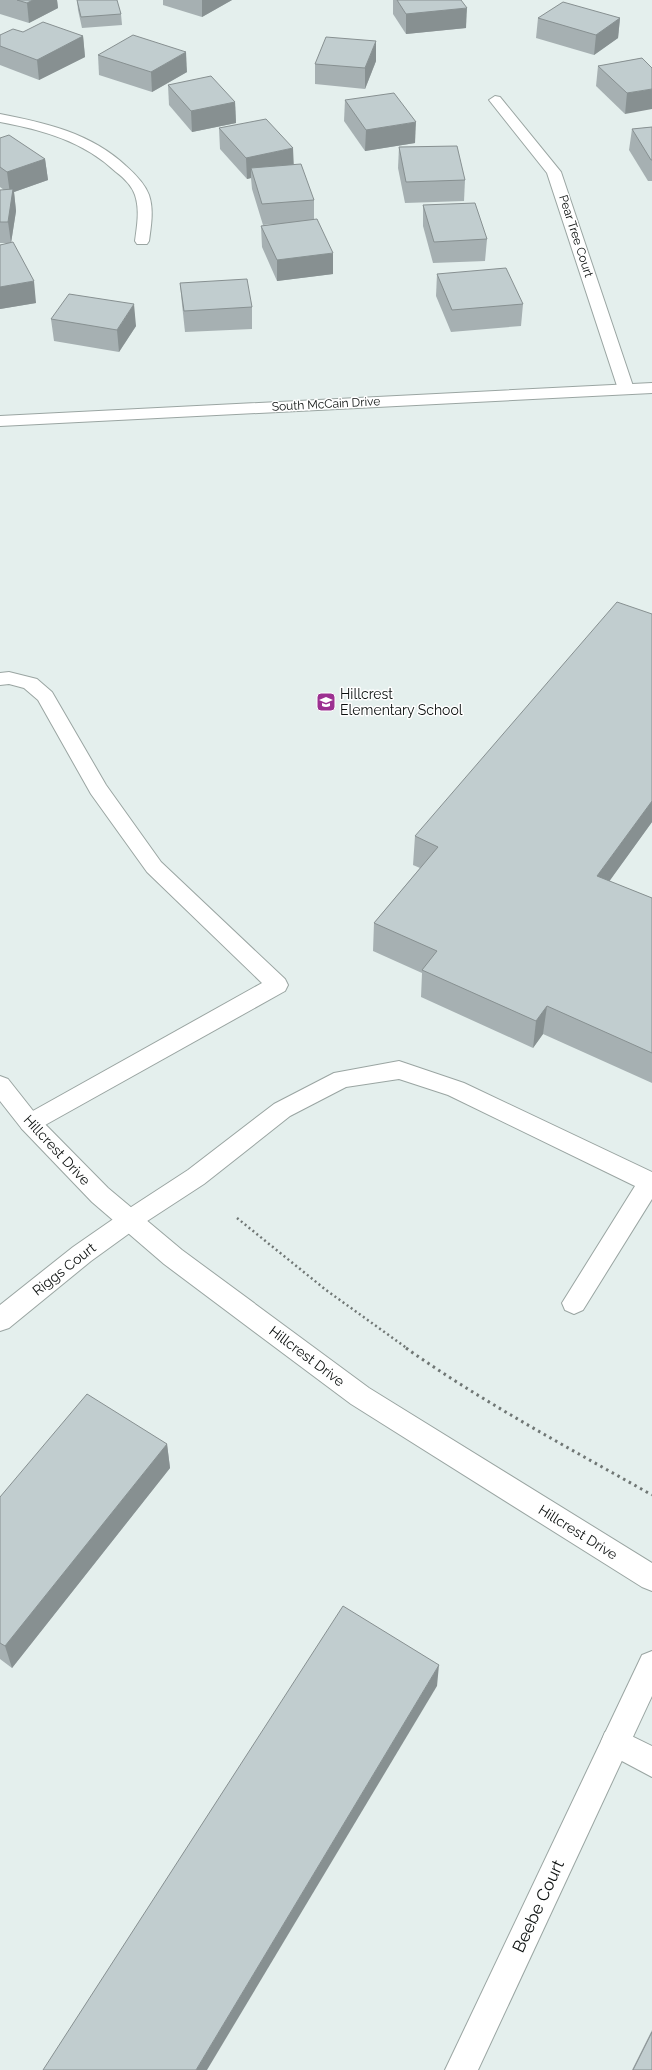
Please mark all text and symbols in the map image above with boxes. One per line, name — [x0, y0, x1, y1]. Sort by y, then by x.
street label: Pear Tree Court — [556, 193, 596, 279]
street label: South McCain Drive — [271, 394, 381, 414]
place label: Hillcrest Elementary School — [340, 686, 463, 718]
school or university icon: Hillcrest Elementary School — [315, 691, 337, 713]
street label: Hillcrest Drive — [20, 1112, 94, 1188]
street label: Riggs Court — [29, 1239, 99, 1299]
street label: Hillcrest Drive — [266, 1323, 348, 1389]
street label: Hillcrest Drive — [536, 1501, 620, 1563]
street label: Beebe Court — [508, 1856, 568, 1955]

